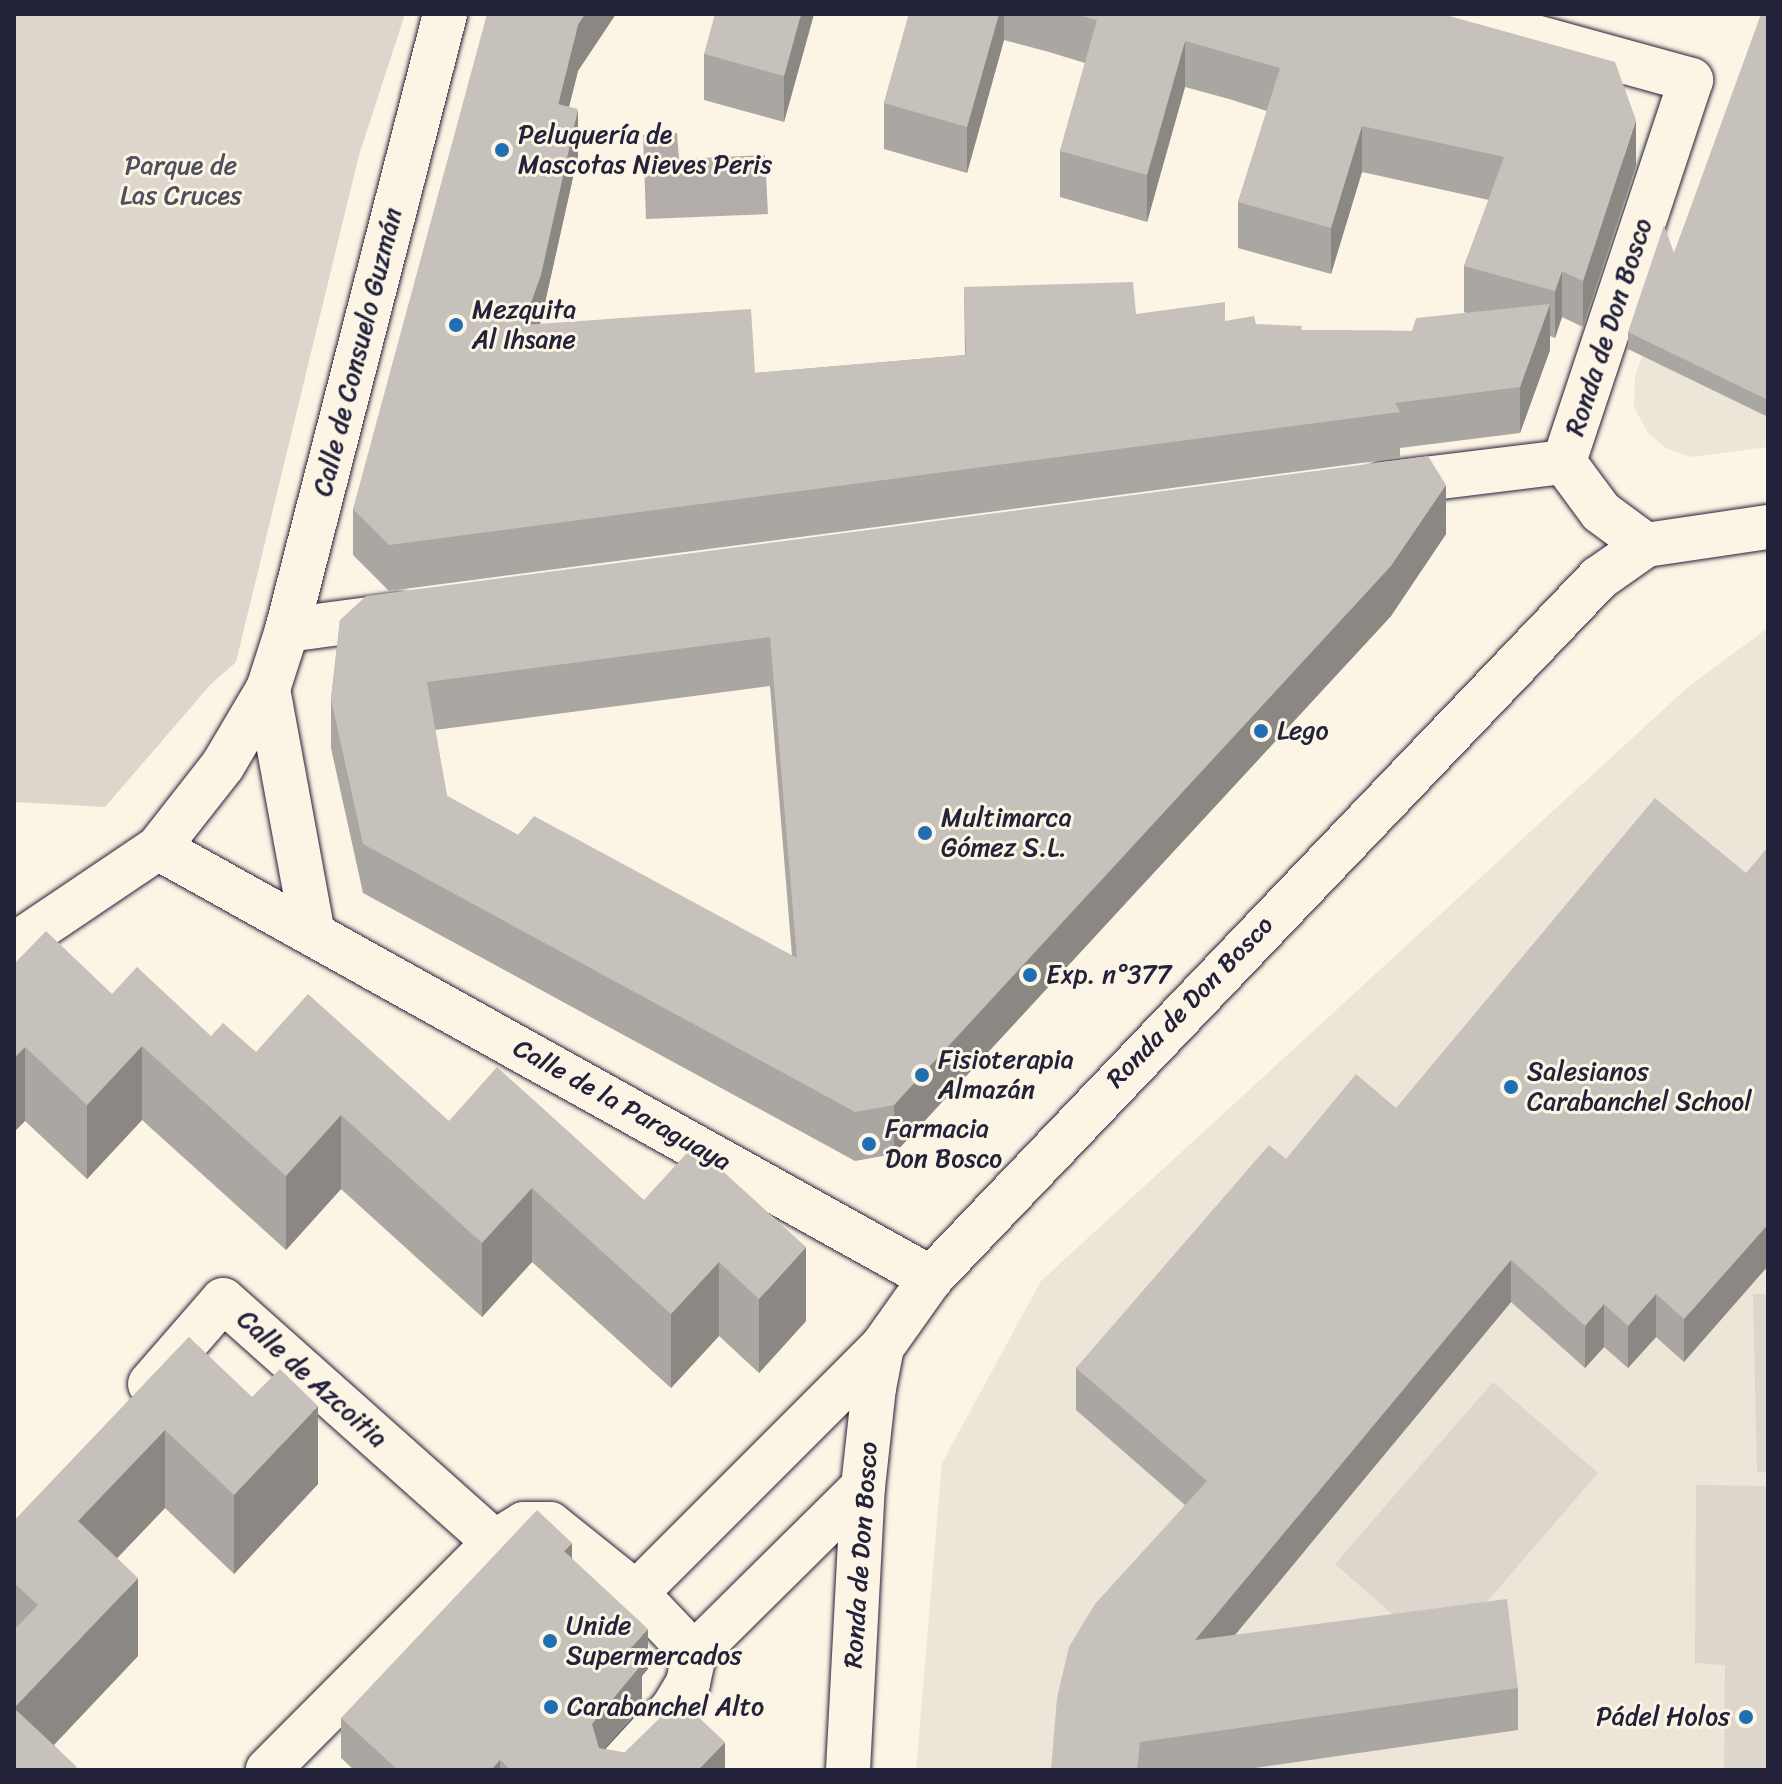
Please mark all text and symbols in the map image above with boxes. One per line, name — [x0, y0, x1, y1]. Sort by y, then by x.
place label: Peluquería de Mascotas Nieves Peris — [518, 119, 774, 180]
marker: Peluquería de Mascotas Nieves Peris — [493, 141, 511, 159]
park label: Parque de Las Cruces — [120, 150, 242, 212]
street label: Calle de Consuelo Guzmán — [307, 204, 409, 500]
street label: Ronda de Don Bosco — [1559, 214, 1659, 440]
place label: Mezquita Al Ihsane — [472, 294, 580, 356]
marker: Mezquita Al Ihsane — [447, 316, 465, 334]
place label: Lego — [1277, 715, 1329, 747]
marker: Lego — [1252, 722, 1270, 740]
place label: Multimarca Gómez S.L. — [941, 802, 1072, 864]
marker: Multimarca Gómez S.L. — [916, 824, 934, 842]
street label: Ronda de Don Bosco — [1100, 909, 1280, 1095]
place label: Exp. n°377 — [1046, 959, 1171, 991]
marker: Exp. n°377 — [1021, 966, 1039, 984]
street label: Calle de la Paraguaya — [508, 1032, 736, 1178]
place label: Fisioterapia Almazán — [938, 1044, 1074, 1106]
place label: Salesianos Carabanchel School — [1527, 1056, 1752, 1118]
marker: Fisioterapia Almazán — [913, 1066, 931, 1084]
marker: Salesianos Carabanchel School — [1502, 1078, 1520, 1096]
place label: Farmacia Don Bosco — [885, 1113, 1002, 1174]
marker: Farmacia Don Bosco — [860, 1135, 878, 1153]
street label: Calle de Azcoitia — [230, 1303, 394, 1455]
street label: Ronda de Don Bosco — [837, 1440, 885, 1670]
place label: Unide Supermercados — [566, 1610, 742, 1672]
marker: Unide Supermercados — [541, 1632, 559, 1650]
place label: Carabanchel Alto — [567, 1691, 764, 1723]
marker: Carabanchel Alto — [542, 1698, 560, 1716]
place label: Pádel Holos — [1596, 1701, 1730, 1733]
marker: Pádel Holos — [1737, 1708, 1755, 1726]

